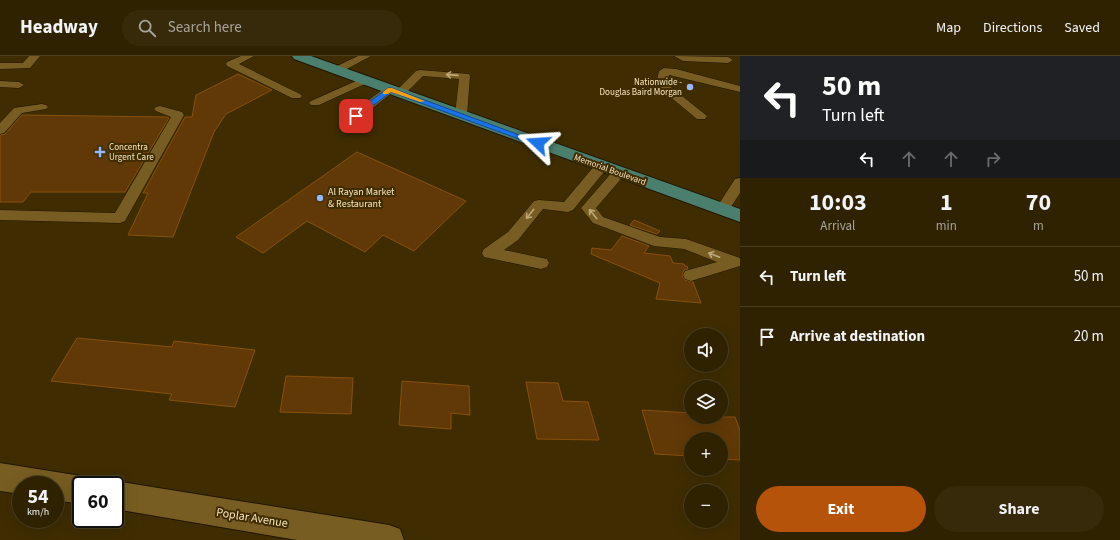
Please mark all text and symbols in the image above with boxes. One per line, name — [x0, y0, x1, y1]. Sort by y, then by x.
search box — [122, 10, 402, 46]
text: Headway — [20, 14, 98, 41]
icon: search — [136, 17, 158, 39]
text: Search here — [168, 17, 242, 38]
text: Map — [936, 18, 961, 38]
text: Directions — [983, 18, 1042, 38]
text: Saved — [1064, 18, 1100, 38]
text: 50 m — [822, 66, 881, 106]
one-way arrow — [446, 71, 459, 78]
icon: left — [756, 72, 808, 124]
place label: Nationwide - Douglas Baird Morgan — [600, 76, 682, 99]
marker: Nationwide - Douglas Baird Morgan — [685, 82, 695, 92]
pin — [339, 99, 373, 133]
text: Turn left — [822, 103, 884, 128]
icon: arrive — [345, 105, 367, 127]
position arrow — [517, 122, 559, 164]
place label: Concentra Urgent Care — [109, 141, 154, 164]
marker: Concentra Urgent Care — [94, 146, 106, 158]
icon: left — [856, 148, 878, 170]
icon: ahead — [898, 148, 920, 170]
icon: ahead — [940, 148, 962, 170]
icon: right — [982, 148, 1004, 170]
street label: Memorial Boulevard — [572, 151, 648, 189]
place label: Al Rayan Market & Restaurant — [328, 185, 395, 211]
text: 10:03 — [809, 185, 867, 220]
text: 1 — [940, 185, 953, 220]
text: 70 — [1026, 185, 1051, 220]
marker: Al Rayan Market & Restaurant — [315, 193, 325, 203]
one-way arrow — [588, 208, 597, 219]
one-way arrow — [526, 209, 535, 220]
text: Arrival — [820, 217, 855, 235]
text: min — [936, 217, 957, 235]
text: m — [1033, 217, 1044, 235]
one-way arrow — [708, 250, 720, 258]
icon: left — [756, 266, 778, 288]
text: Turn left — [790, 266, 846, 287]
text: 50 m — [1074, 266, 1104, 287]
icon: arrive — [756, 326, 778, 348]
text: Arrive at destination — [790, 326, 925, 347]
text: 20 m — [1074, 326, 1104, 347]
map controls — [684, 328, 728, 528]
button: sound — [684, 328, 728, 372]
button: layers — [684, 380, 728, 424]
button: + — [684, 432, 728, 476]
speed limit sign: 60 — [72, 476, 124, 528]
text: 54 — [27, 483, 49, 511]
button: − — [684, 484, 728, 528]
button: Exit — [756, 486, 926, 532]
button: Share — [934, 486, 1104, 532]
street label: Poplar Avenue — [215, 504, 289, 532]
text: km/h — [27, 505, 49, 519]

